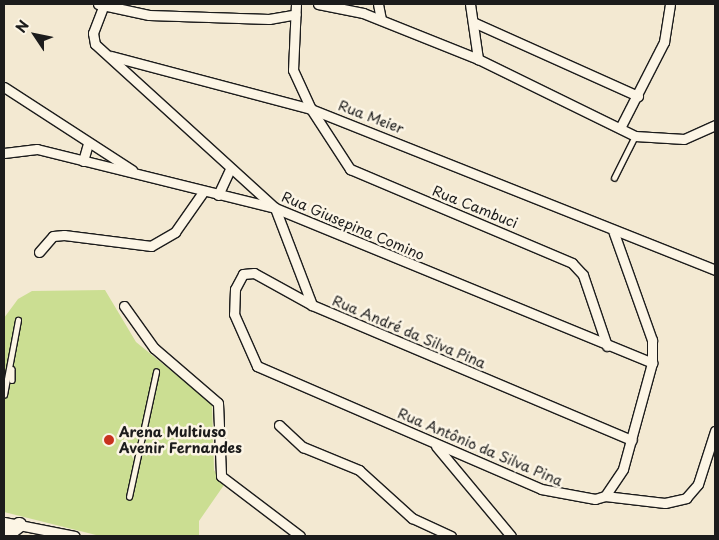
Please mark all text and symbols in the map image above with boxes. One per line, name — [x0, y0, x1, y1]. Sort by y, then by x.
north arrow — [10, 10, 60, 60]
text: N — [10, 16, 34, 37]
street label: Rua Meier — [335, 97, 407, 137]
street label: Rua Cambuci — [430, 182, 520, 232]
street label: Rua Giusepina Comino — [279, 188, 427, 264]
street label: Rua André da Silva Pina — [329, 292, 489, 372]
street label: Rua Antônio da Silva Pina — [395, 405, 565, 489]
place label: Arena Multiuso Avenir Fernandes — [119, 424, 242, 457]
marker: Arena Multiuso Avenir Fernandes — [103, 434, 115, 446]

